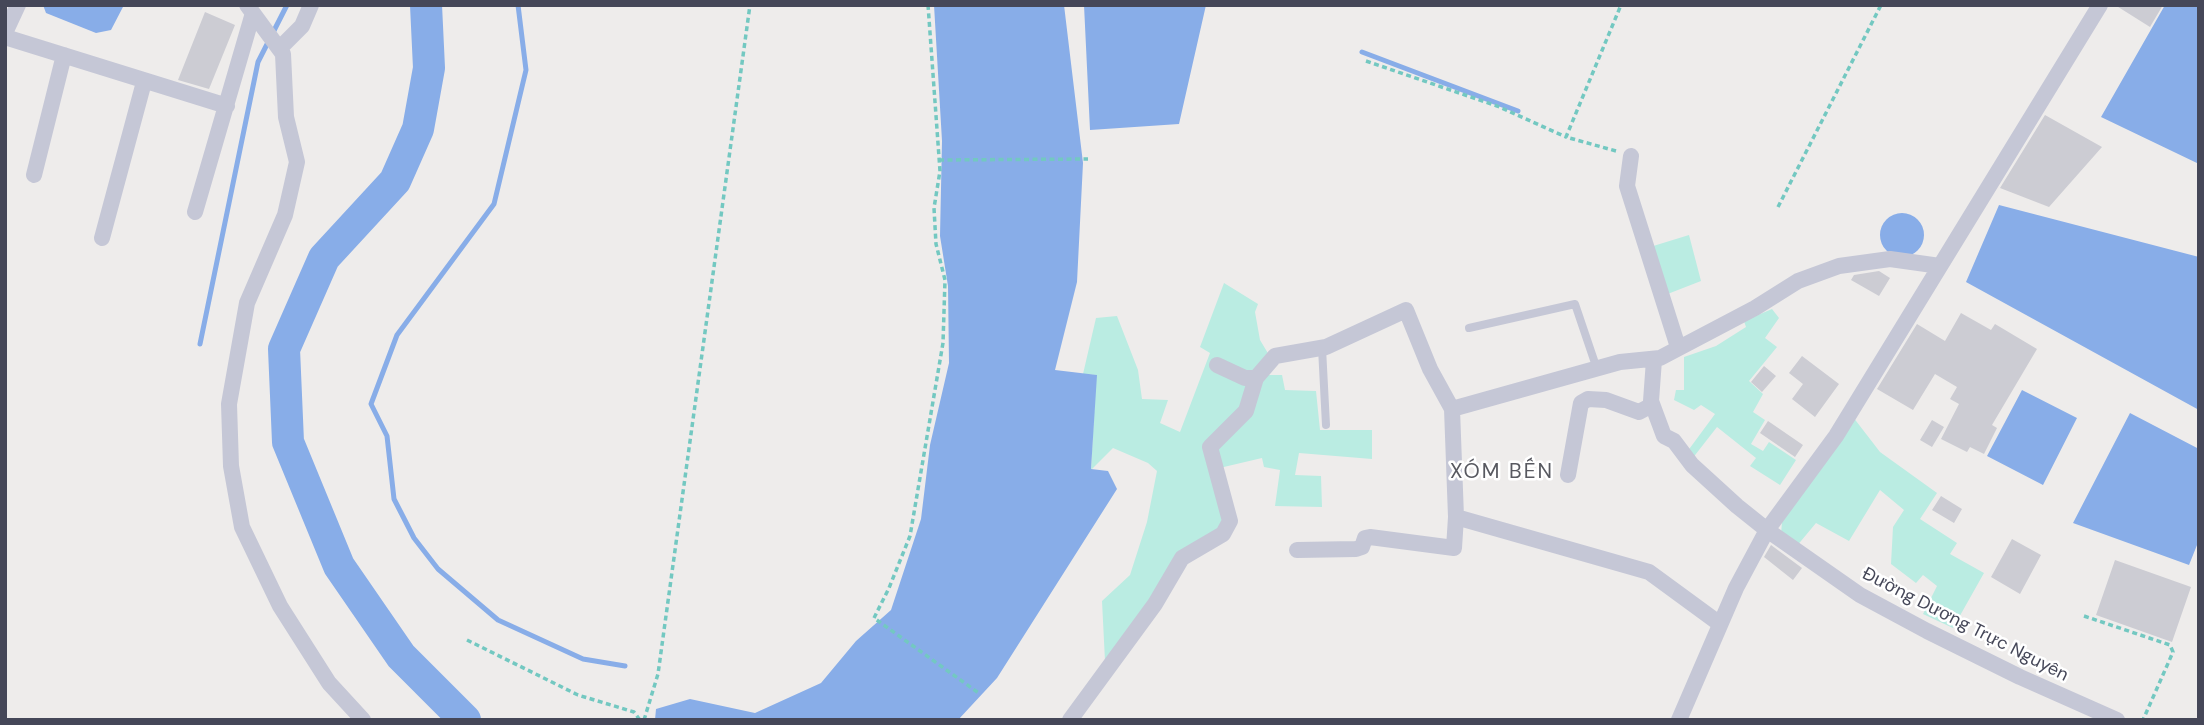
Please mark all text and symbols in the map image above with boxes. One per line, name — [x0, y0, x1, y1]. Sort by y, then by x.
district label: XÓM BẾN — [1451, 459, 1553, 485]
street label: Đường Dương Trực Nguyên — [1858, 563, 2072, 687]

